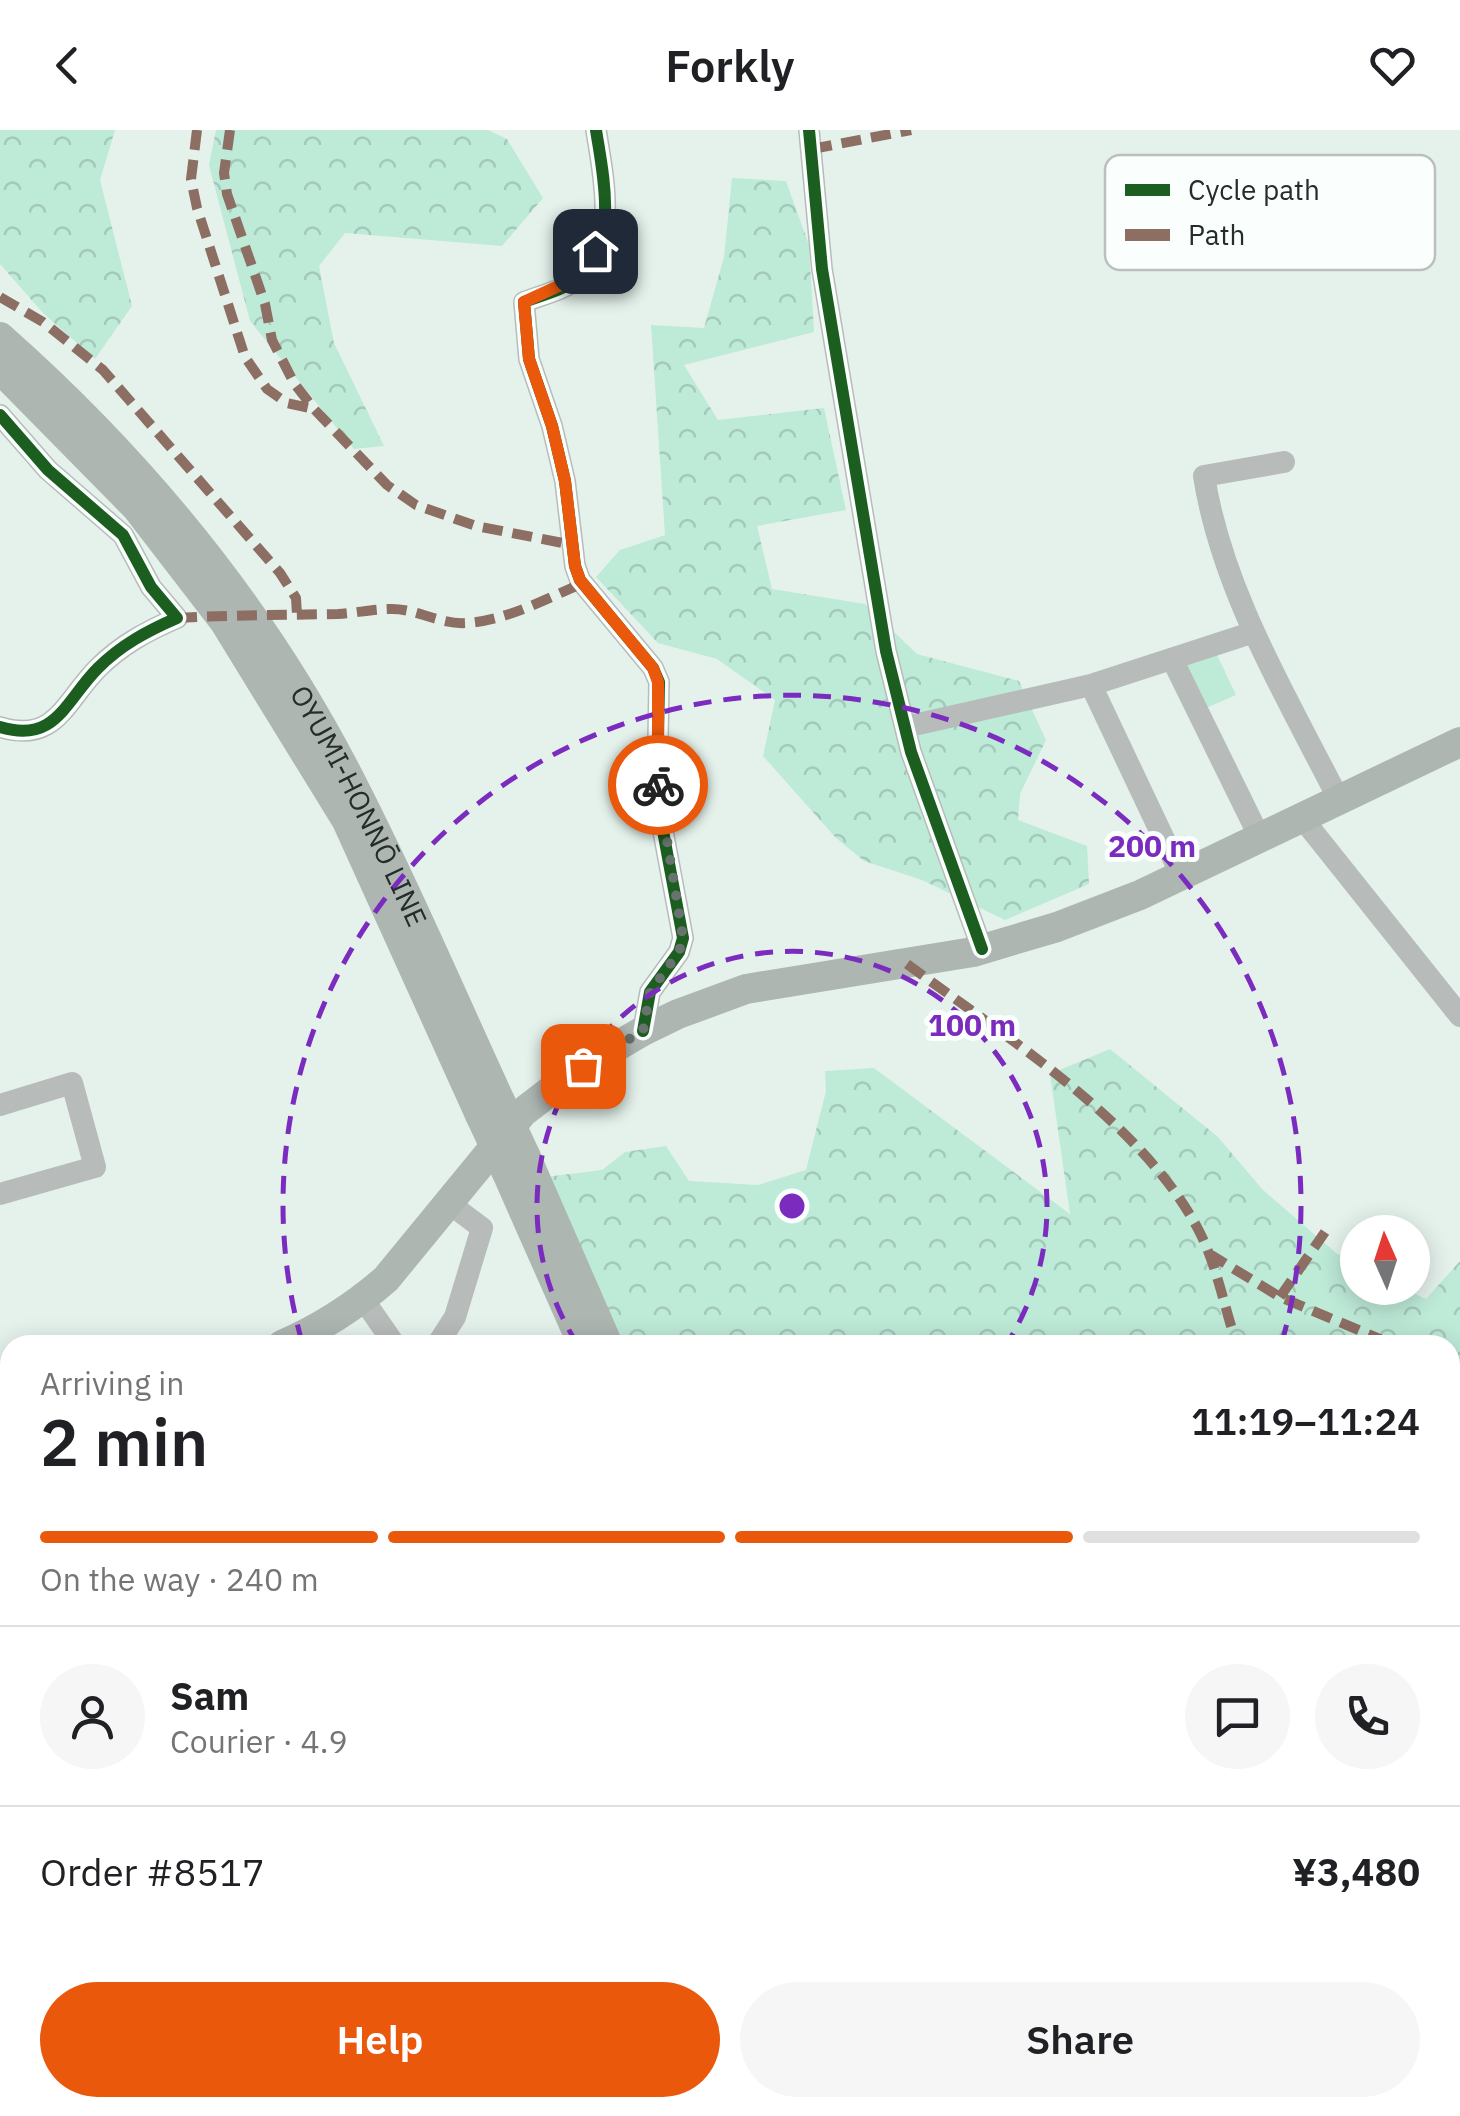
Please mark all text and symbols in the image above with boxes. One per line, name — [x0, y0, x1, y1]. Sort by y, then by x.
text: Forkly — [665, 36, 795, 94]
icon: back — [40, 38, 95, 93]
icon: heart — [1365, 38, 1420, 93]
legend — [1105, 155, 1435, 270]
text: Cycle path — [1188, 171, 1320, 208]
pin — [553, 209, 638, 294]
text: Path — [1188, 216, 1245, 253]
icon: home — [568, 224, 623, 279]
street label: OYUMI-HONNŌ LINE — [283, 678, 436, 932]
courier — [608, 735, 708, 835]
icon: bike — [631, 758, 686, 813]
text: 200 m — [1108, 826, 1196, 865]
text: 100 m — [928, 1005, 1016, 1044]
pin — [541, 1024, 626, 1109]
icon: bag — [556, 1039, 611, 1094]
centre of rings — [774, 1188, 810, 1224]
north arrow — [1340, 1215, 1430, 1305]
map controls — [1340, 1215, 1430, 1305]
text: Arriving in — [40, 1362, 185, 1404]
text: 11:19–11:24 — [1191, 1396, 1420, 1445]
text: 2 min — [40, 1399, 208, 1484]
text: On the way · 240 m — [40, 1558, 319, 1600]
button: person — [40, 1664, 145, 1769]
button: chat — [1185, 1664, 1290, 1769]
button: phone — [1315, 1664, 1420, 1769]
text: Sam — [170, 1671, 249, 1720]
text: Courier · 4.9 — [170, 1720, 348, 1762]
text: Order #8517 — [40, 1847, 265, 1896]
text: ¥3,480 — [1292, 1847, 1420, 1896]
button: Help — [40, 1982, 720, 2097]
button: Share — [740, 1982, 1420, 2097]

